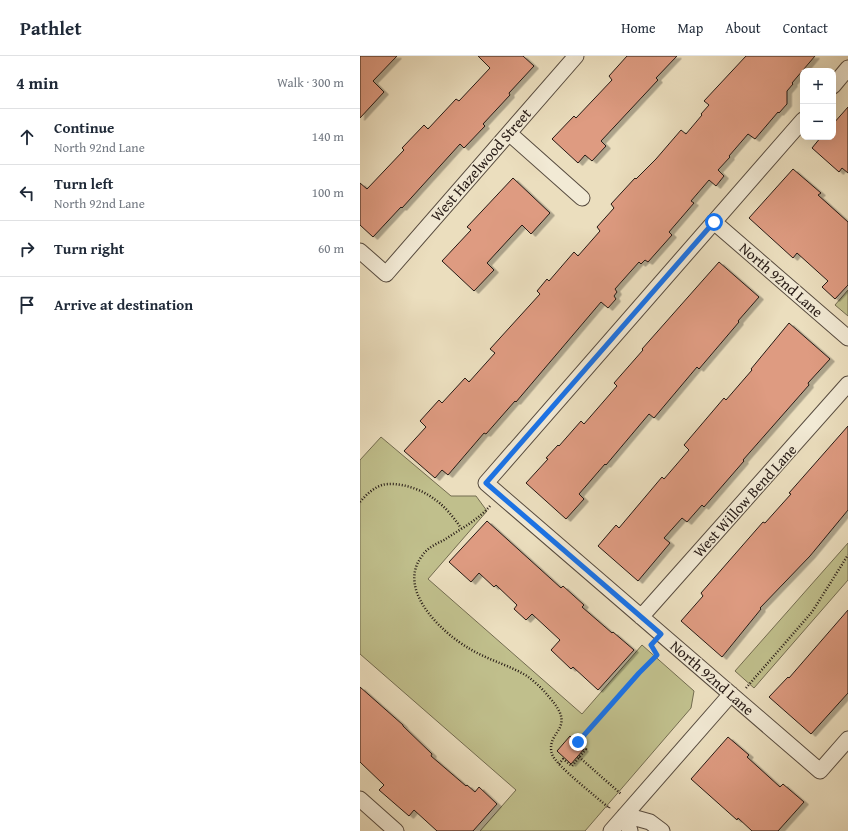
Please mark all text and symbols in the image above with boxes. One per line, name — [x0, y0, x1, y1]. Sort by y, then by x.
text: Pathlet — [20, 14, 82, 42]
text: Home — [621, 18, 656, 38]
text: Map — [678, 18, 703, 38]
text: About — [725, 18, 761, 38]
text: Contact — [783, 18, 828, 38]
map controls — [800, 68, 836, 140]
button: + — [800, 68, 836, 104]
text: 4 min — [16, 70, 58, 95]
text: Walk · 300 m — [277, 73, 344, 92]
street label: West Hazelwood Street — [426, 103, 536, 226]
button: − — [800, 104, 836, 140]
text: Continue — [54, 117, 115, 138]
icon: ahead — [16, 126, 38, 148]
text: 140 m — [312, 127, 344, 146]
text: North 92nd Lane — [54, 138, 145, 157]
text: Turn left — [54, 173, 113, 194]
icon: left — [16, 182, 38, 204]
text: 100 m — [312, 183, 344, 202]
text: North 92nd Lane — [54, 194, 145, 213]
route start — [705, 213, 723, 231]
street label: North 92nd Lane — [735, 237, 828, 322]
icon: right — [16, 238, 38, 260]
text: Turn right — [54, 238, 125, 259]
text: 60 m — [318, 239, 344, 258]
icon: arrive — [16, 294, 38, 316]
text: Arrive at destination — [54, 294, 193, 315]
street label: West Willow Bend Lane — [688, 440, 801, 562]
street label: North 92nd Lane — [666, 635, 759, 720]
route end — [569, 733, 587, 751]

